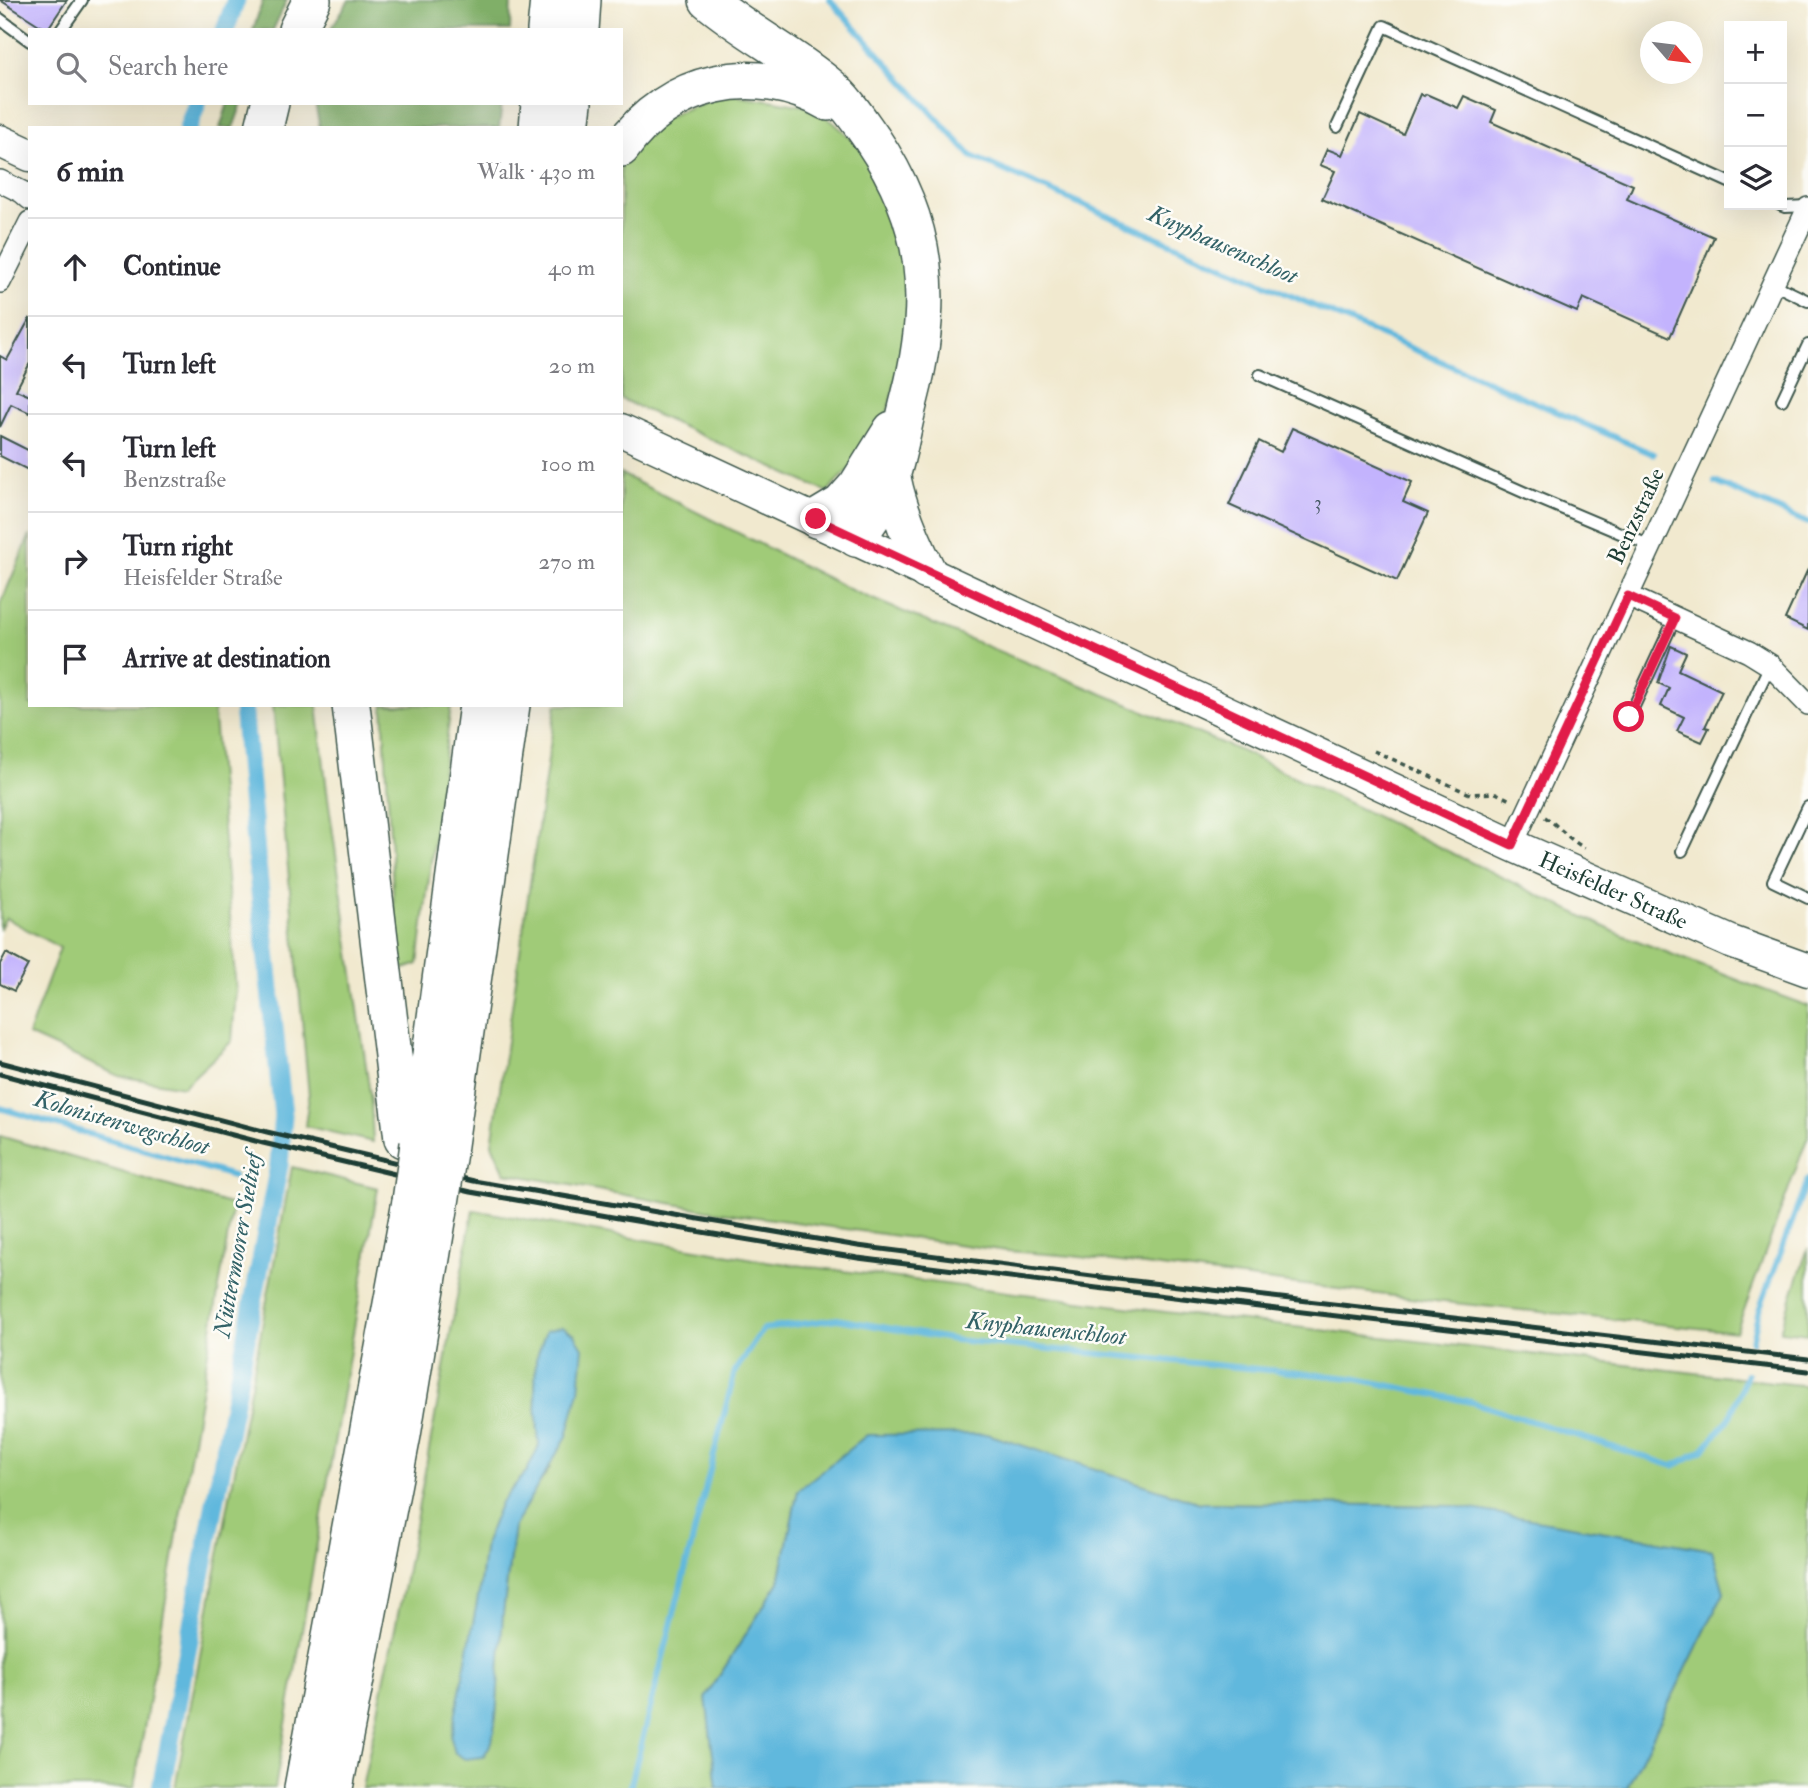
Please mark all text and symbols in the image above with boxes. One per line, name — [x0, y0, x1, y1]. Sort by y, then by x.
north arrow — [1640, 21, 1703, 84]
map controls — [1724, 21, 1787, 210]
button: + — [1724, 21, 1787, 84]
search box — [28, 28, 623, 105]
icon: search — [52, 48, 90, 86]
text: Search here — [108, 51, 228, 83]
button: − — [1724, 84, 1787, 147]
button: layers — [1724, 147, 1787, 210]
text: 6 min — [56, 153, 124, 190]
text: Walk · 430 m — [477, 157, 595, 186]
water label: Knyphausenschloot — [1142, 198, 1304, 292]
icon: ahead — [56, 248, 94, 286]
text: Continue — [123, 251, 221, 283]
text: 40 m — [548, 253, 595, 282]
icon: left — [56, 346, 94, 384]
text: Turn left — [123, 349, 216, 381]
text: 20 m — [549, 351, 595, 380]
text: Turn left — [123, 433, 216, 465]
icon: left — [56, 444, 94, 482]
text: 100 m — [541, 449, 595, 478]
street label: Benzstraße — [1601, 463, 1671, 569]
text: Benzstraße — [123, 465, 226, 494]
house number: 3 — [1314, 491, 1322, 515]
route end — [800, 503, 831, 534]
text: Turn right — [123, 531, 233, 563]
icon: right — [56, 542, 94, 580]
text: 270 m — [538, 547, 595, 576]
text: Heisfelder Straße — [123, 563, 283, 592]
icon: arrive — [56, 640, 94, 678]
text: Arrive at destination — [123, 643, 331, 675]
route start — [1613, 701, 1644, 732]
street label: Heisfelder Straße — [1535, 844, 1693, 936]
water label: Kolonistenwegschloot — [30, 1083, 214, 1163]
water label: Nüttermoorer Sieltief — [206, 1144, 271, 1342]
water label: Knyphausenschloot — [964, 1305, 1129, 1353]

